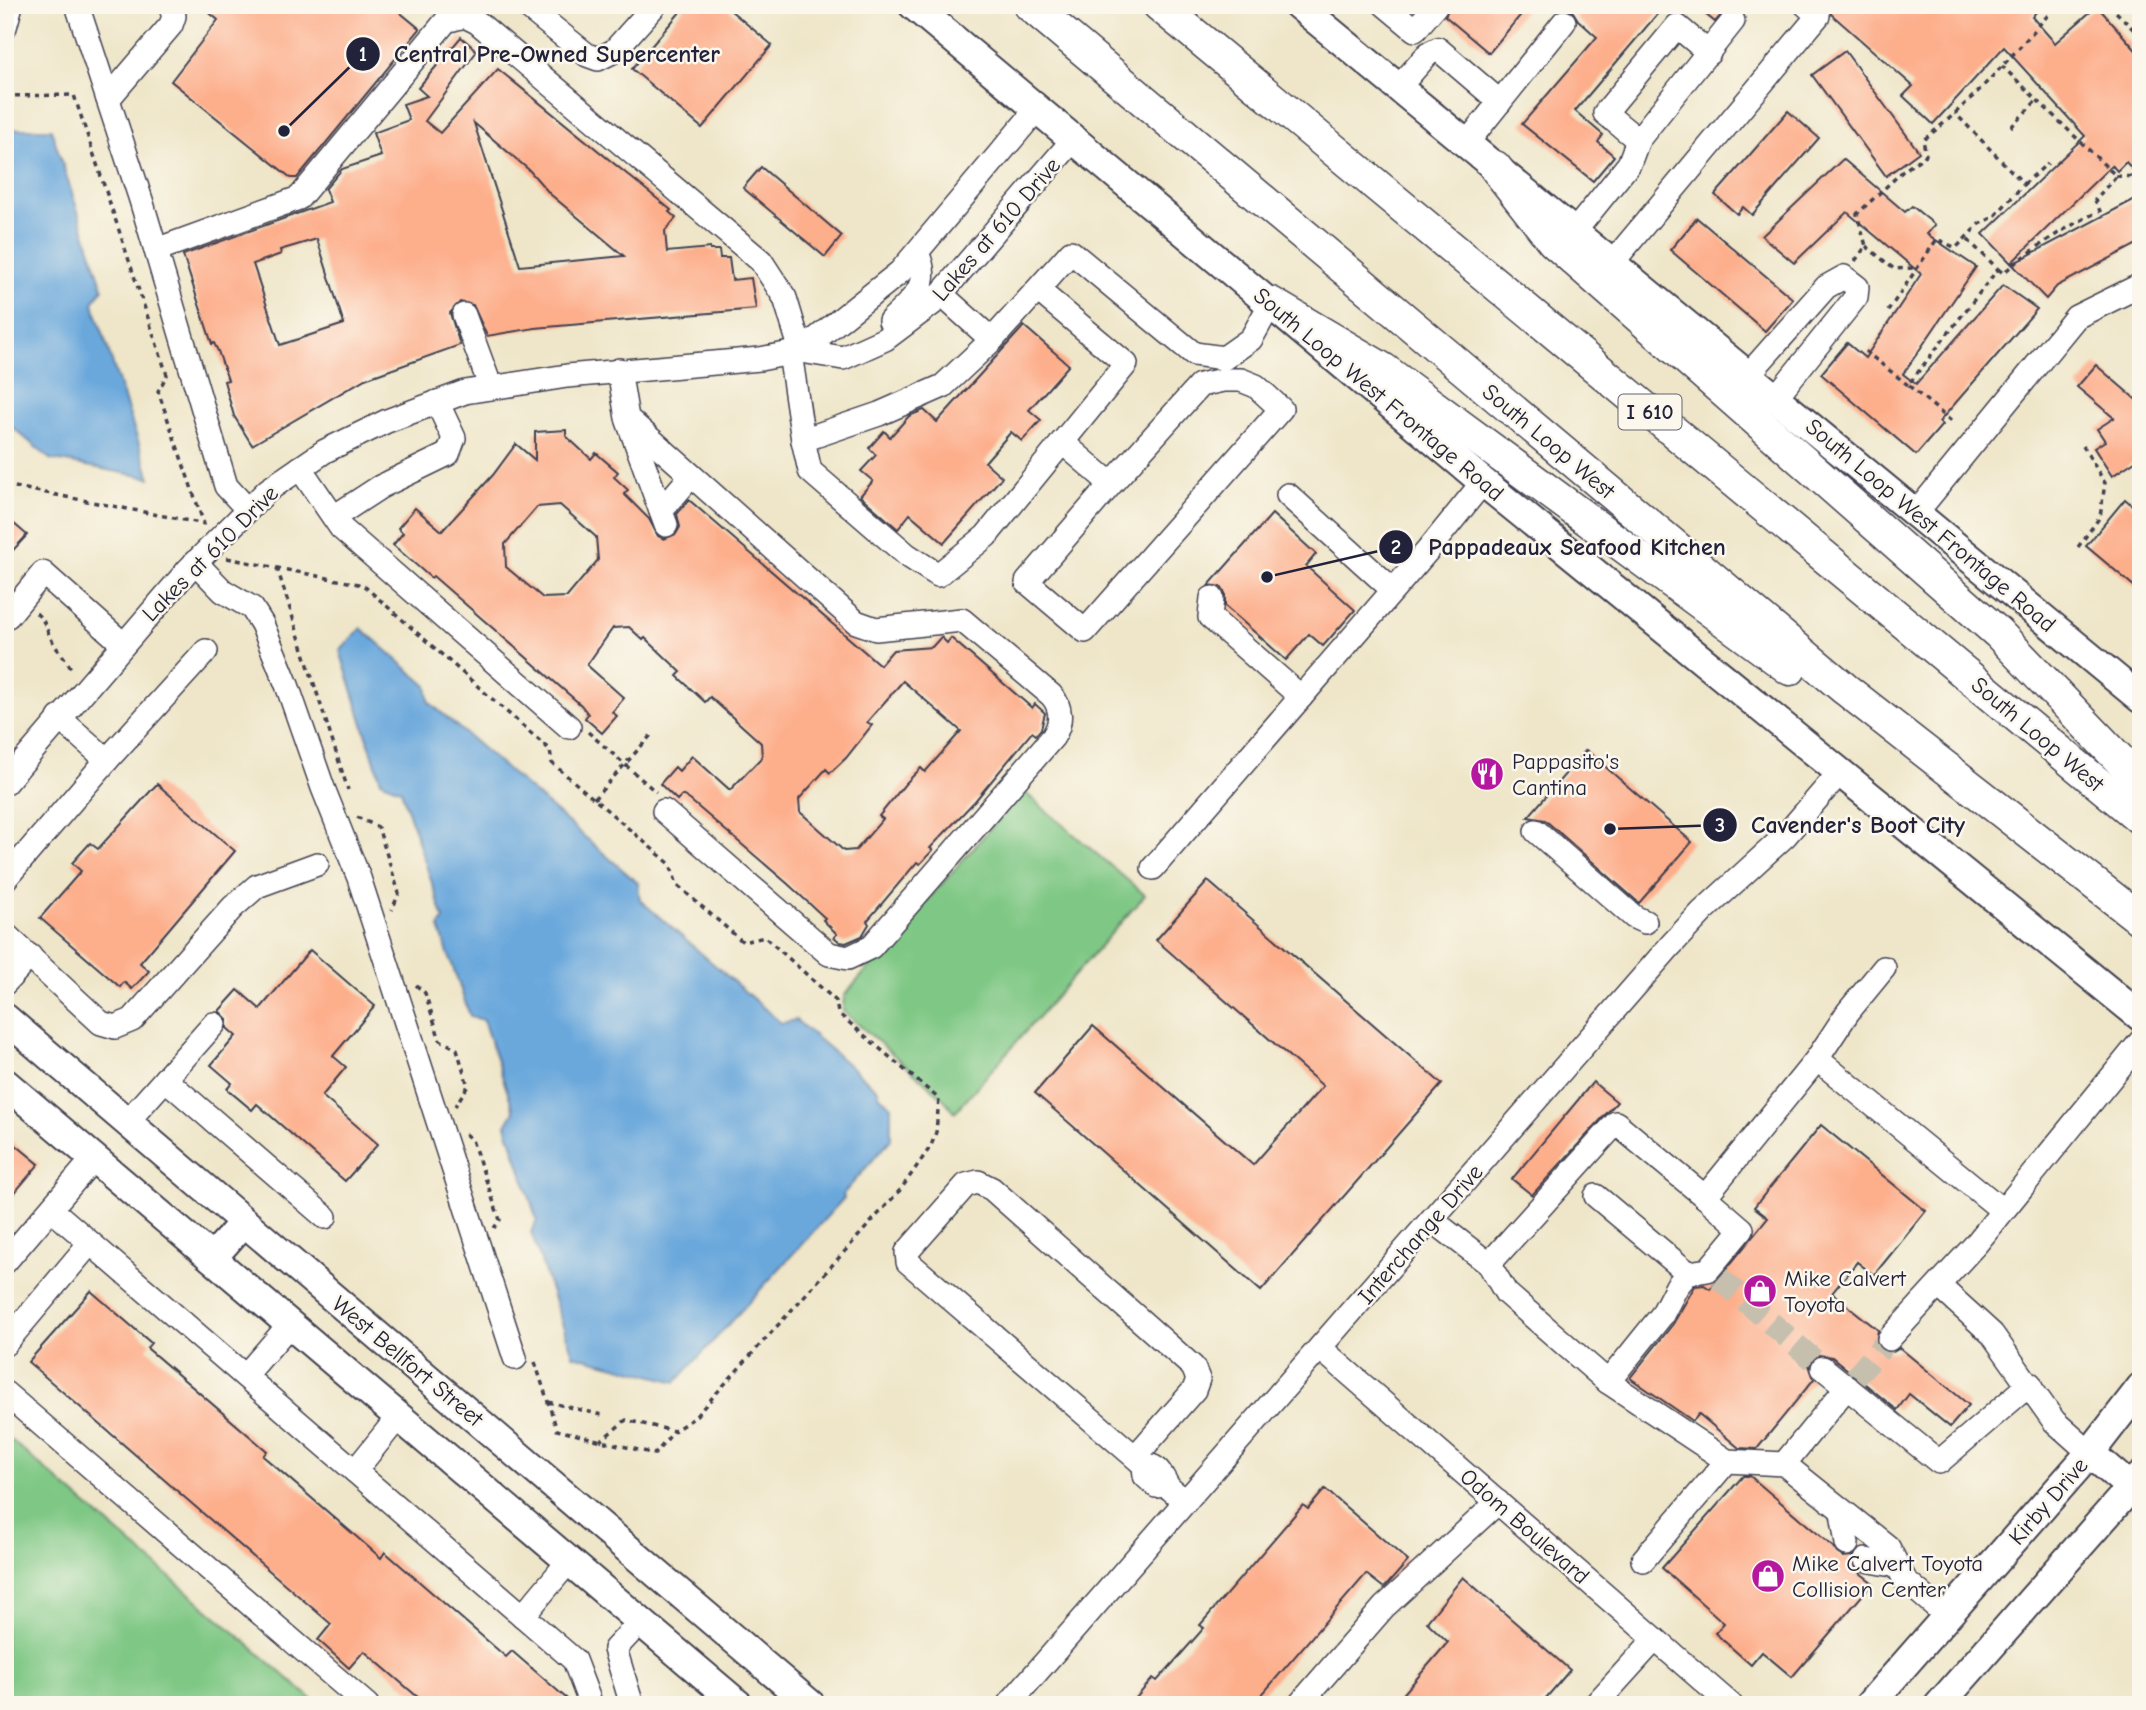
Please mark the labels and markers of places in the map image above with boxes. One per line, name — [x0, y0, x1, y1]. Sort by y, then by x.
callout: Central Pre-Owned Supercenter — [345, 31, 734, 76]
callout: Pappadeaux Seafood Kitchen — [1379, 525, 1739, 570]
place label: Pappasito's Cantina — [1512, 748, 1619, 801]
restaurant icon: Pappasito's Cantina — [1468, 755, 1506, 793]
callout: Cavender's Boot City — [1702, 802, 1979, 847]
place label: Mike Calvert Toyota — [1784, 1265, 1907, 1318]
shop icon: Mike Calvert Toyota — [1741, 1272, 1779, 1310]
place label: Mike Calvert Toyota Collision Center — [1792, 1550, 1983, 1603]
shop icon: Mike Calvert Toyota Collision Center — [1749, 1557, 1787, 1595]

